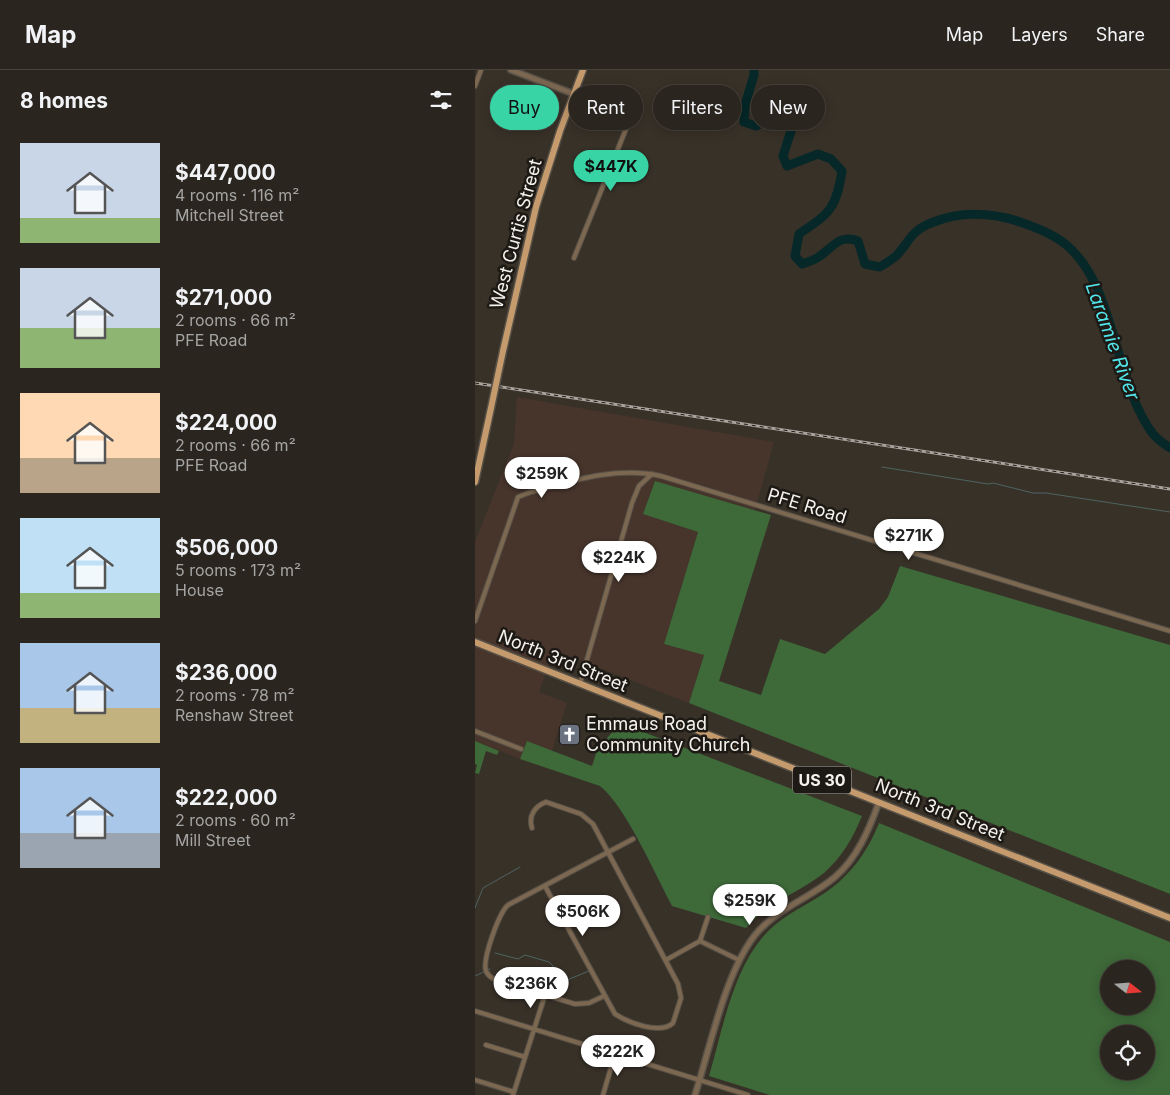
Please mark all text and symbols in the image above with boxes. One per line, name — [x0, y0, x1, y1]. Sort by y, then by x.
text: Map — [25, 20, 76, 49]
text: Map — [946, 24, 983, 45]
text: Layers — [1011, 24, 1068, 45]
text: Share — [1096, 24, 1145, 45]
chip: Buy — [490, 85, 559, 130]
chip: Rent — [569, 85, 643, 130]
chip: Filters — [653, 85, 741, 130]
chip: New — [751, 85, 825, 130]
icon: filters — [427, 86, 455, 114]
text: 8 homes — [20, 88, 108, 113]
pin: $447K — [576, 150, 646, 192]
text: $447K — [585, 156, 637, 176]
street label: West Curtis Street — [485, 157, 546, 311]
text: $447,000 — [175, 160, 276, 185]
icon: home — [60, 163, 120, 223]
text: 4 rooms · 116 m² — [175, 185, 299, 205]
text: Mitchell Street — [175, 205, 284, 225]
water label: Laramie River — [1081, 279, 1145, 404]
text: $271,000 — [175, 285, 272, 310]
icon: home — [60, 288, 120, 348]
text: 2 rooms · 66 m² — [175, 310, 296, 330]
text: PFE Road — [175, 330, 247, 350]
text: $224,000 — [175, 410, 277, 435]
icon: home — [60, 413, 120, 473]
text: 2 rooms · 66 m² — [175, 435, 296, 455]
text: PFE Road — [175, 455, 247, 475]
pin: $259K — [507, 456, 577, 499]
text: $259K — [516, 463, 568, 483]
street label: PFE Road — [765, 484, 849, 527]
pin: $271K — [874, 518, 944, 561]
text: $271K — [885, 525, 933, 545]
text: $506,000 — [175, 535, 278, 560]
icon: home — [60, 538, 120, 598]
pin: $224K — [584, 540, 654, 583]
text: $224K — [593, 547, 645, 567]
text: 5 rooms · 173 m² — [175, 560, 301, 580]
text: House — [175, 580, 224, 600]
street label: North 3rd Street — [496, 625, 631, 696]
text: $236,000 — [175, 660, 277, 685]
icon: home — [60, 663, 120, 723]
text: 2 rooms · 78 m² — [175, 685, 295, 705]
text: Renshaw Street — [175, 705, 293, 725]
place label: Emmaus Road Community Church — [586, 713, 750, 755]
church icon: Emmaus Road Community Church — [558, 722, 582, 746]
road number: US 30 — [793, 766, 851, 794]
street label: North 3rd Street — [873, 774, 1008, 845]
text: $222,000 — [175, 785, 277, 810]
icon: home — [60, 788, 120, 848]
text: 2 rooms · 60 m² — [175, 810, 296, 830]
text: Mill Street — [175, 830, 251, 850]
pin: $259K — [715, 884, 785, 926]
text: $259K — [724, 890, 776, 910]
pin: $506K — [548, 894, 618, 937]
text: $506K — [556, 901, 610, 921]
north arrow — [1100, 960, 1155, 1015]
map controls — [1100, 960, 1155, 1080]
pin: $236K — [496, 966, 566, 1009]
text: $236K — [505, 973, 557, 993]
button: locate — [1100, 1025, 1155, 1080]
pin: $222K — [583, 1034, 653, 1077]
text: $222K — [592, 1041, 644, 1061]

